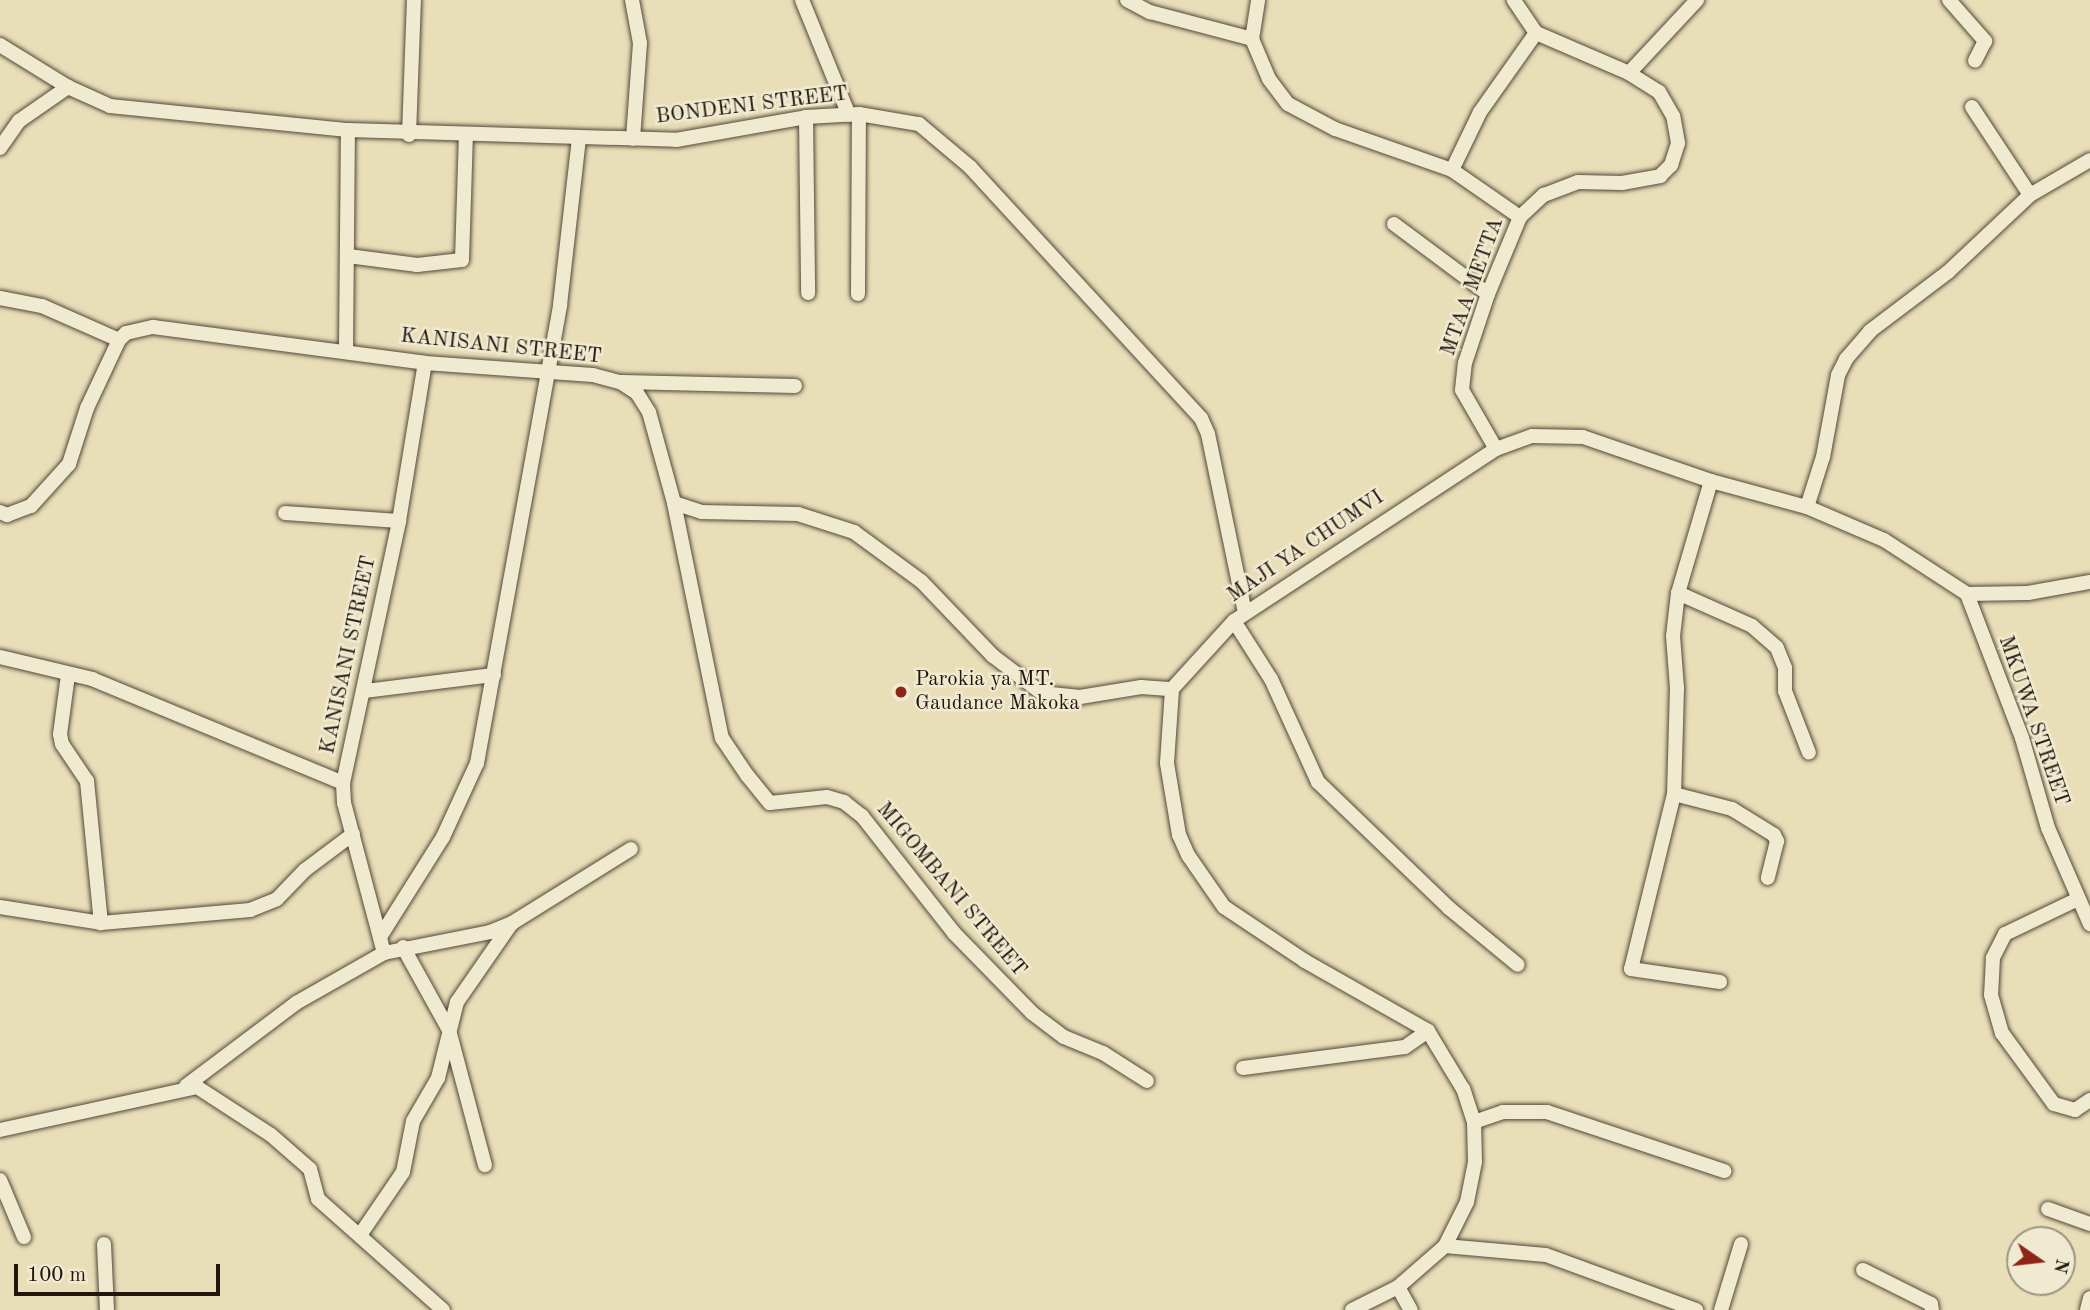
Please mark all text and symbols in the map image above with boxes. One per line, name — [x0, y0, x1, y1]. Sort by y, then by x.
street label: BONDENI STREET — [654, 82, 850, 130]
street label: MTAA METTA — [1436, 214, 1510, 360]
street label: KANISANI STREET — [399, 324, 603, 370]
street label: MAJI YA CHUMVI — [1223, 485, 1389, 609]
street label: KANISANI STREET — [316, 553, 382, 757]
street label: MKUWA STREET — [1992, 633, 2074, 809]
place label: Parokia ya MT. Gaudance Makoka — [915, 667, 1080, 717]
marker: Parokia ya MT. Gaudance Makoka — [893, 684, 909, 700]
street label: MIGOMBANI STREET — [871, 798, 1031, 982]
north arrow — [2006, 1226, 2076, 1296]
scale bar — [18, 1250, 224, 1294]
text: N — [2049, 1256, 2071, 1275]
text: 100 m — [27, 1265, 86, 1286]

